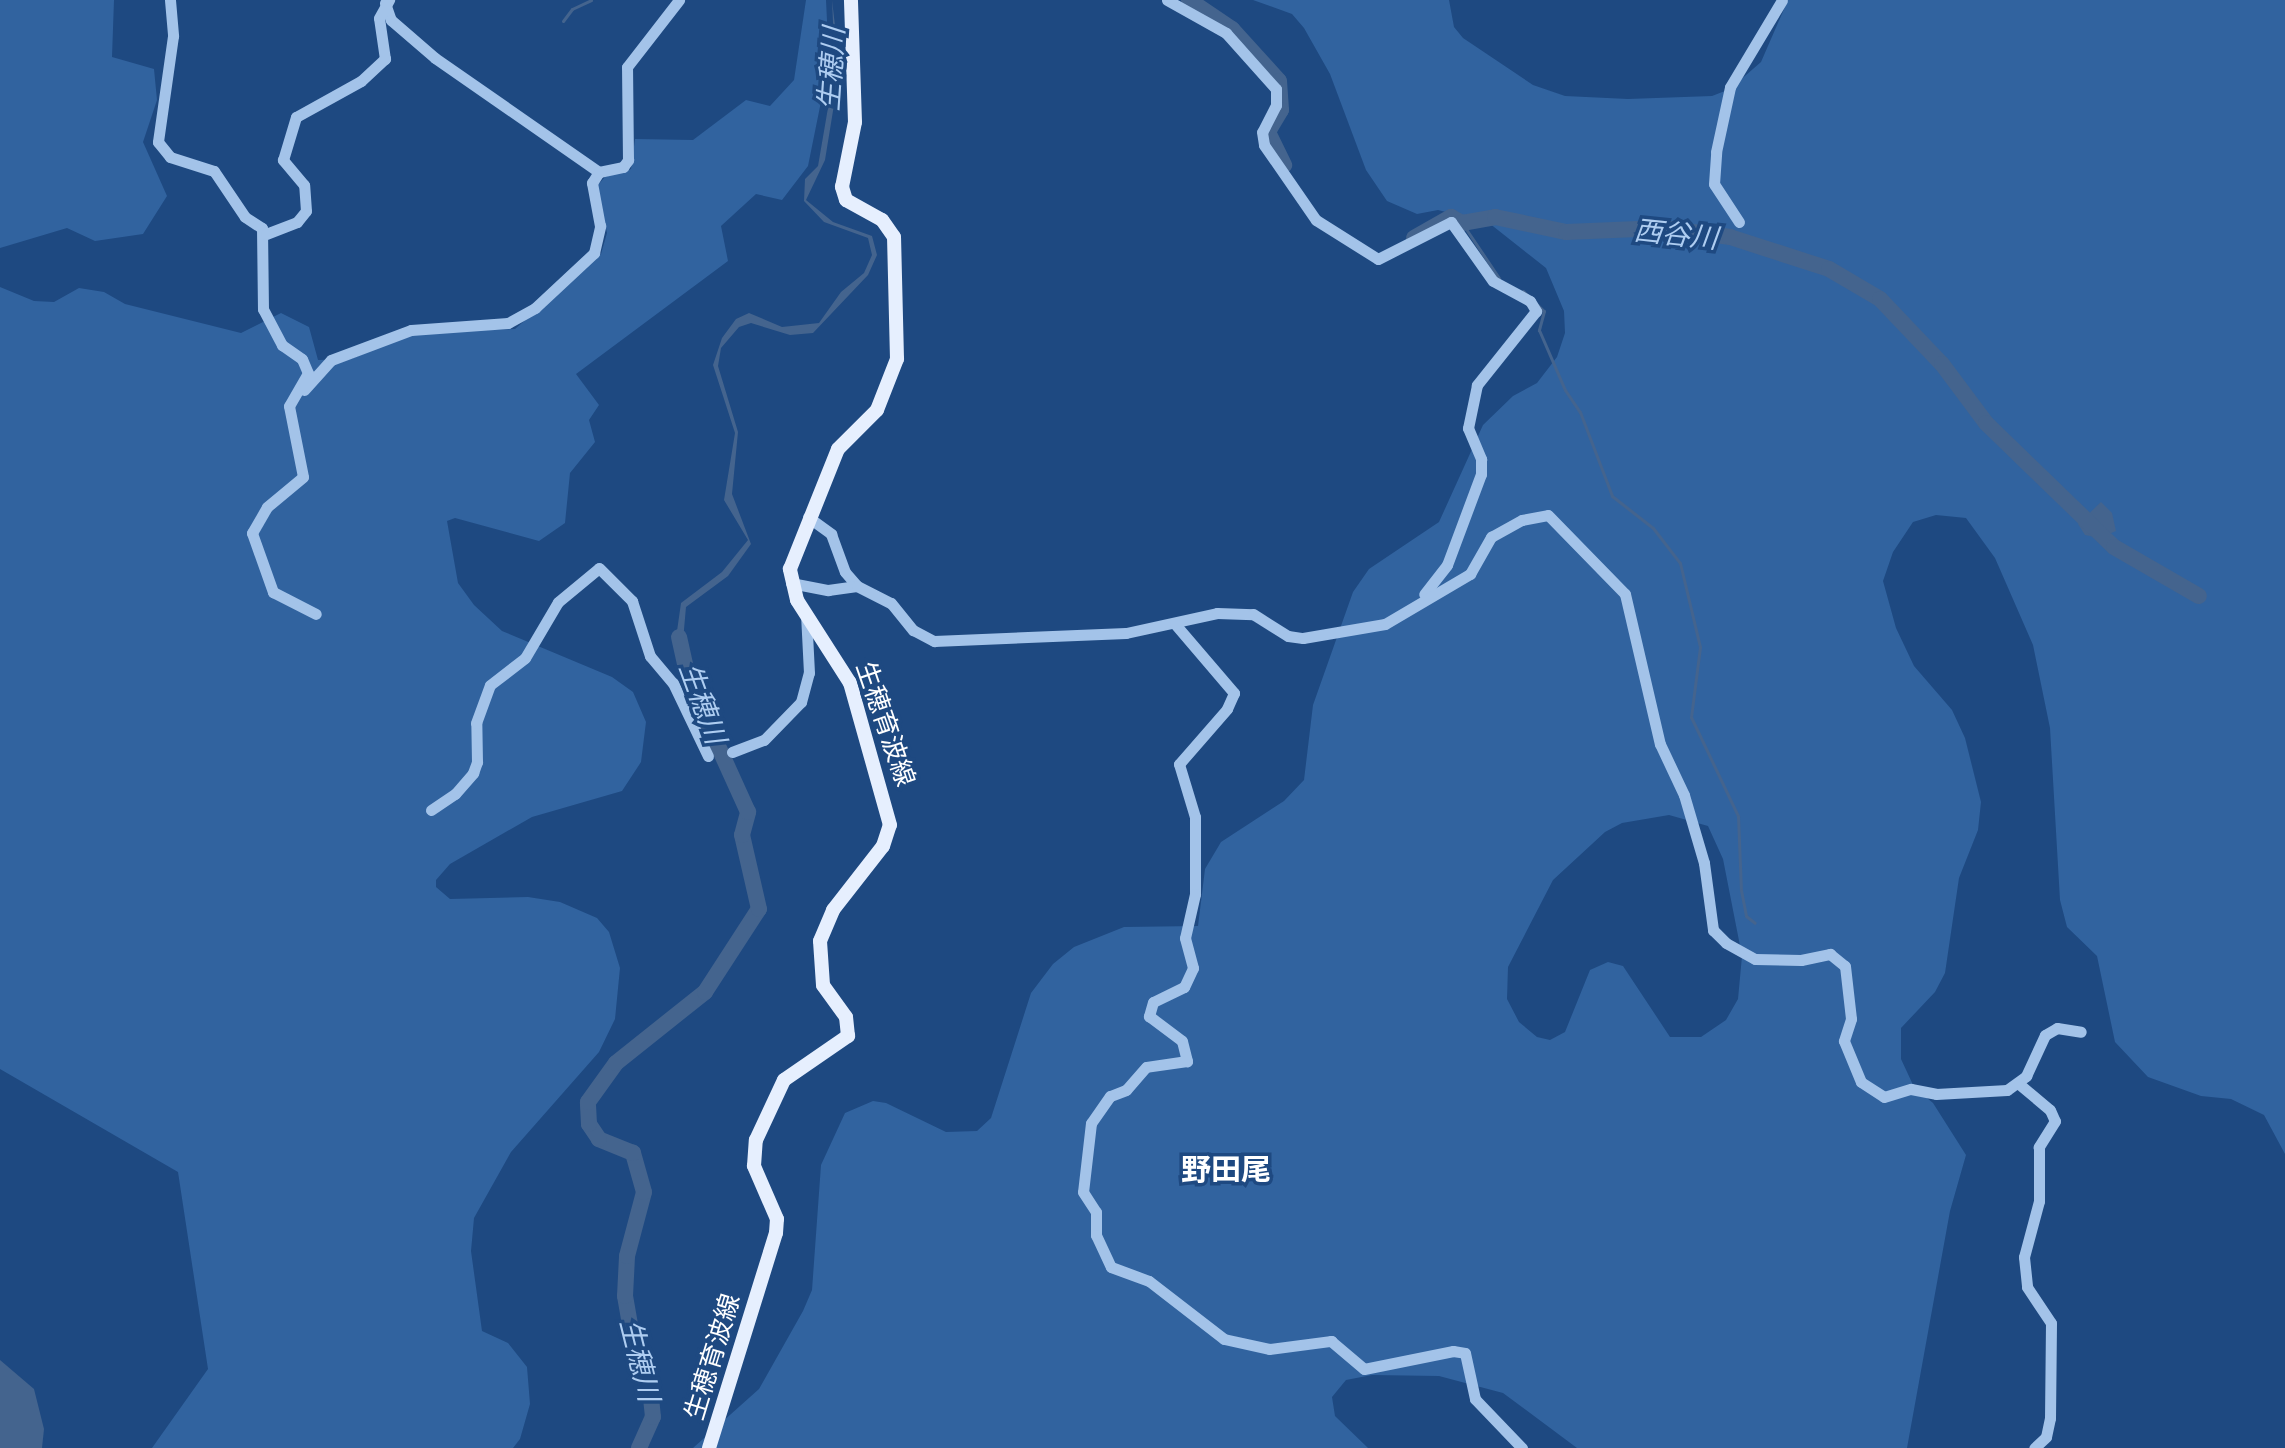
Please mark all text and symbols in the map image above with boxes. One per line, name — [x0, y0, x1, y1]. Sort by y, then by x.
water label: 生穂川 — [811, 26, 851, 112]
water label: 西谷川 — [1632, 213, 1720, 255]
street label: 生穂育波線 — [849, 657, 921, 791]
water label: 生穂川 — [673, 658, 733, 748]
district label: 野田尾 — [1181, 1152, 1271, 1188]
street label: 生穂育波線 — [679, 1290, 747, 1424]
water label: 生穂川 — [614, 1315, 666, 1405]

